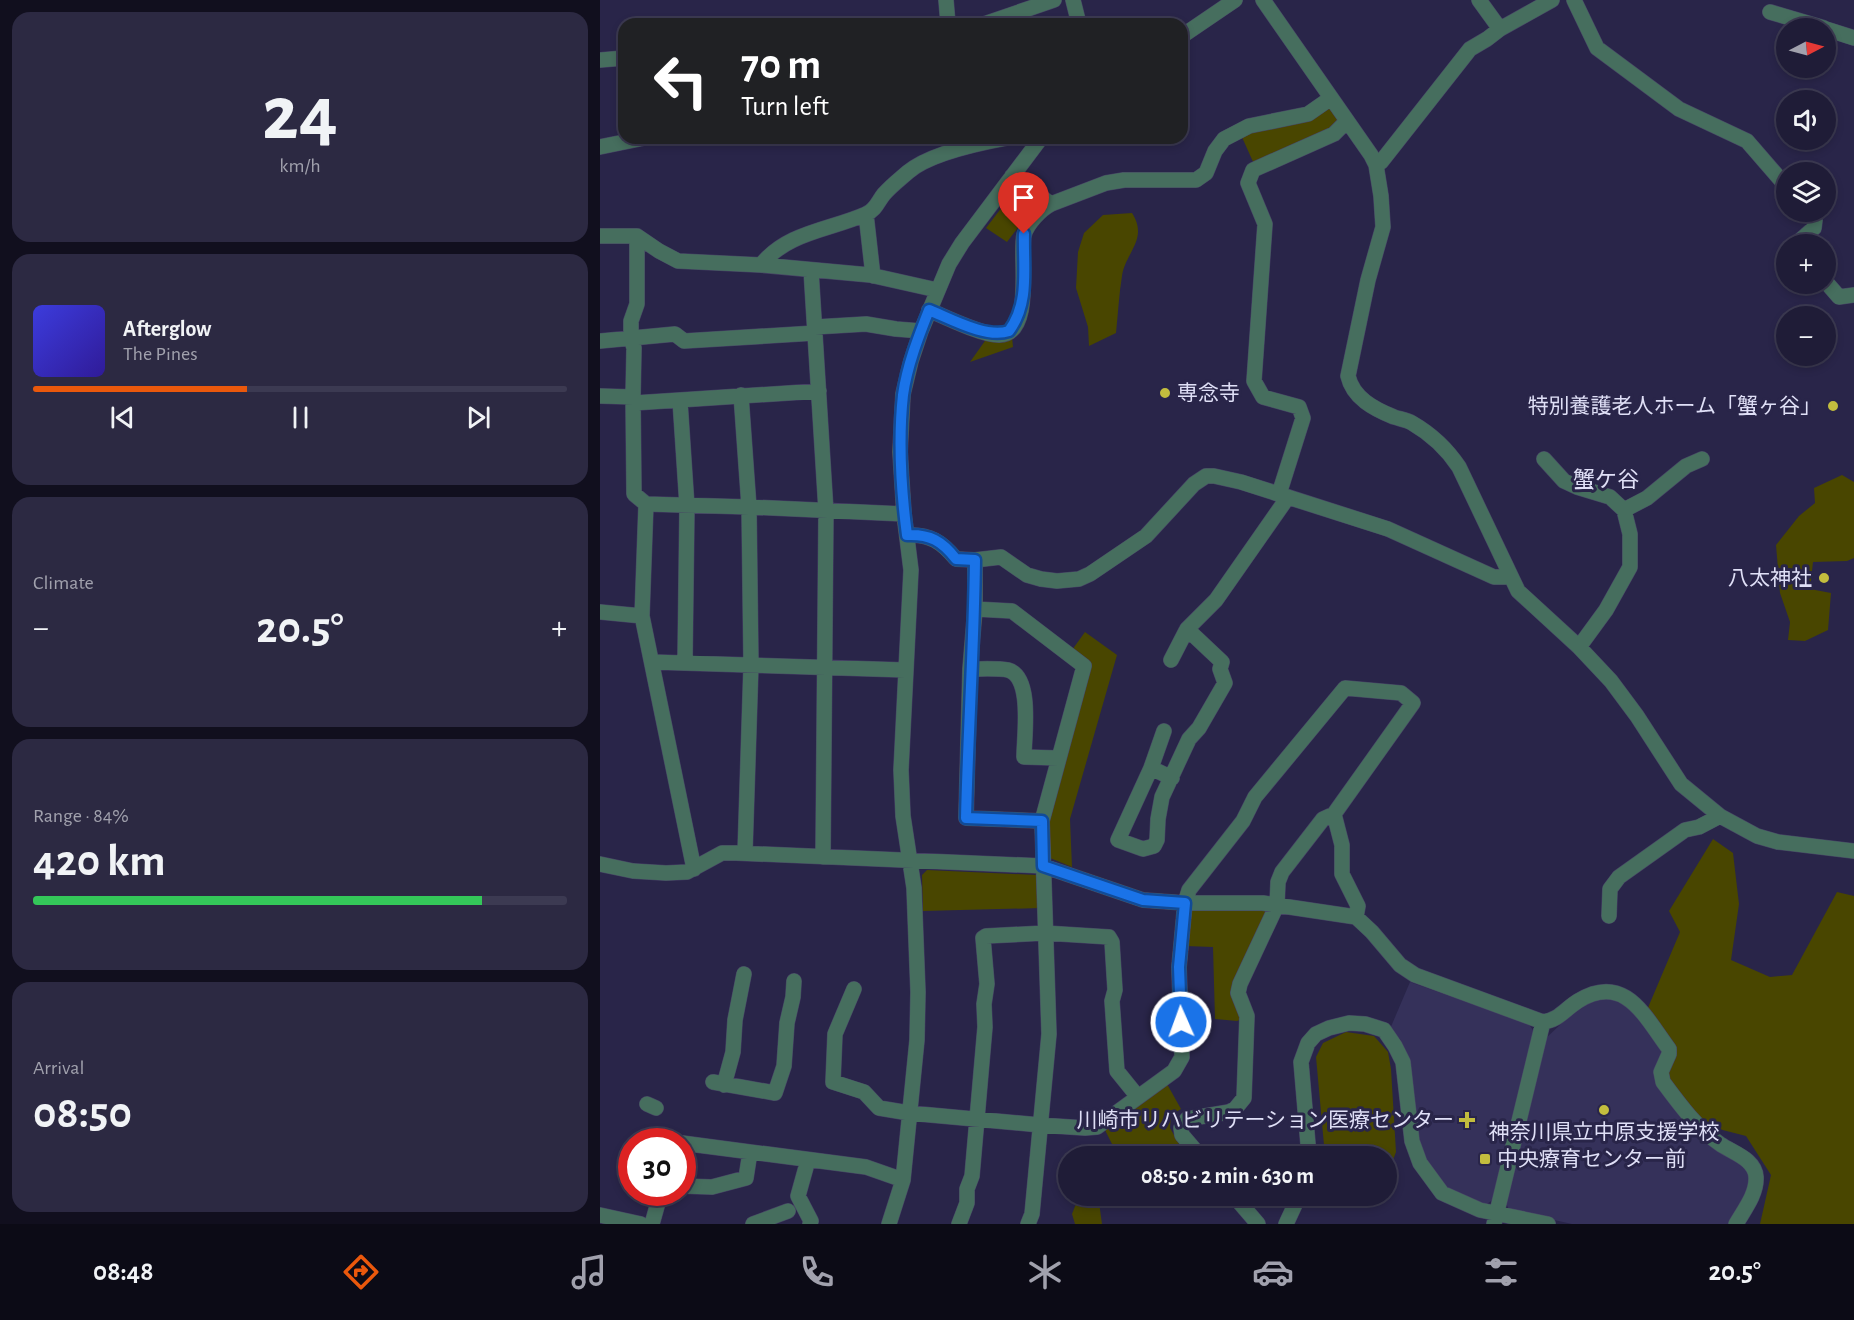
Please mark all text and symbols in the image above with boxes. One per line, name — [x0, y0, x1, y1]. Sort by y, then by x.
north arrow — [1776, 18, 1836, 78]
map controls — [1776, 18, 1836, 366]
icon: left — [642, 42, 720, 120]
text: 70 m — [741, 44, 821, 86]
text: 24 — [262, 76, 338, 154]
button: sound — [1776, 90, 1836, 150]
text: Turn left — [741, 93, 829, 120]
text: km/h — [279, 156, 321, 176]
button: layers — [1776, 162, 1836, 222]
pin — [998, 172, 1049, 234]
icon: arrive — [1007, 181, 1040, 214]
button: + — [1776, 234, 1836, 294]
button: − — [1776, 306, 1836, 366]
text: Afterglow — [123, 318, 211, 340]
text: The Pines — [123, 344, 198, 364]
place label: 専念寺 — [1177, 382, 1240, 404]
marker: 専念寺 — [1158, 386, 1172, 400]
place label: 特別養護老人ホーム「蟹ヶ谷」 — [1528, 395, 1821, 417]
marker: 特別養護老人ホーム「蟹ヶ谷」 — [1826, 399, 1840, 413]
icon: previous — [106, 401, 139, 434]
icon: pause — [284, 401, 317, 434]
icon: next — [462, 401, 495, 434]
district label: 蟹ケ谷 — [1573, 468, 1639, 491]
place label: 八太神社 — [1728, 567, 1812, 589]
marker: 八太神社 — [1817, 571, 1831, 585]
text: Climate — [33, 573, 94, 593]
text: 20.5° — [256, 606, 344, 651]
text: − — [33, 612, 49, 645]
text: + — [551, 612, 567, 645]
text: Range · 84% — [33, 806, 129, 826]
text: 420 km — [33, 839, 166, 884]
position arrow — [1149, 990, 1213, 1054]
text: Arrival — [33, 1058, 84, 1078]
text: 08:50 — [33, 1091, 132, 1136]
marker: 神奈川県立中原支援学校 — [1597, 1103, 1611, 1117]
place label: 川崎市リハビリテーション医療センター — [1076, 1109, 1454, 1131]
marker: 川崎市リハビリテーション医療センター — [1458, 1111, 1476, 1129]
place label: 神奈川県立中原支援学校 — [1489, 1121, 1720, 1143]
speed limit sign: 30 — [618, 1128, 696, 1206]
place label: 中央療育センター前 — [1497, 1148, 1686, 1170]
marker: 中央療育センター前 — [1478, 1152, 1492, 1166]
text: 08:50 · 2 min · 630 m — [1141, 1165, 1314, 1187]
icon: directions — [340, 1251, 382, 1293]
icon: music — [568, 1251, 610, 1293]
icon: phone — [796, 1251, 838, 1293]
icon: climate — [1024, 1251, 1066, 1293]
icon: car — [1252, 1251, 1294, 1293]
icon: filters — [1480, 1251, 1522, 1293]
text: 08:48 — [93, 1258, 154, 1285]
text: 20.5° — [1708, 1258, 1761, 1285]

